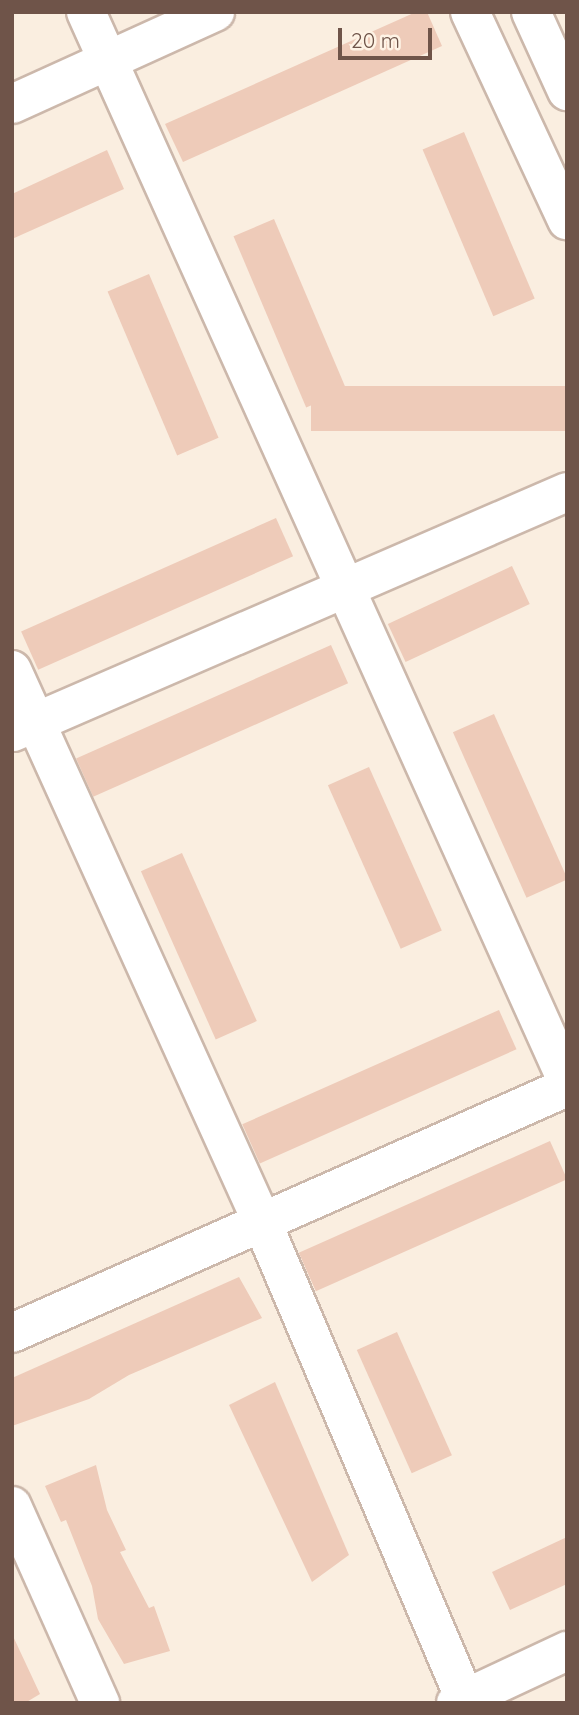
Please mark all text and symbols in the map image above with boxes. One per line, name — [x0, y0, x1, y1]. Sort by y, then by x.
scale bar — [341, 14, 435, 58]
text: 20 m — [351, 27, 400, 53]

